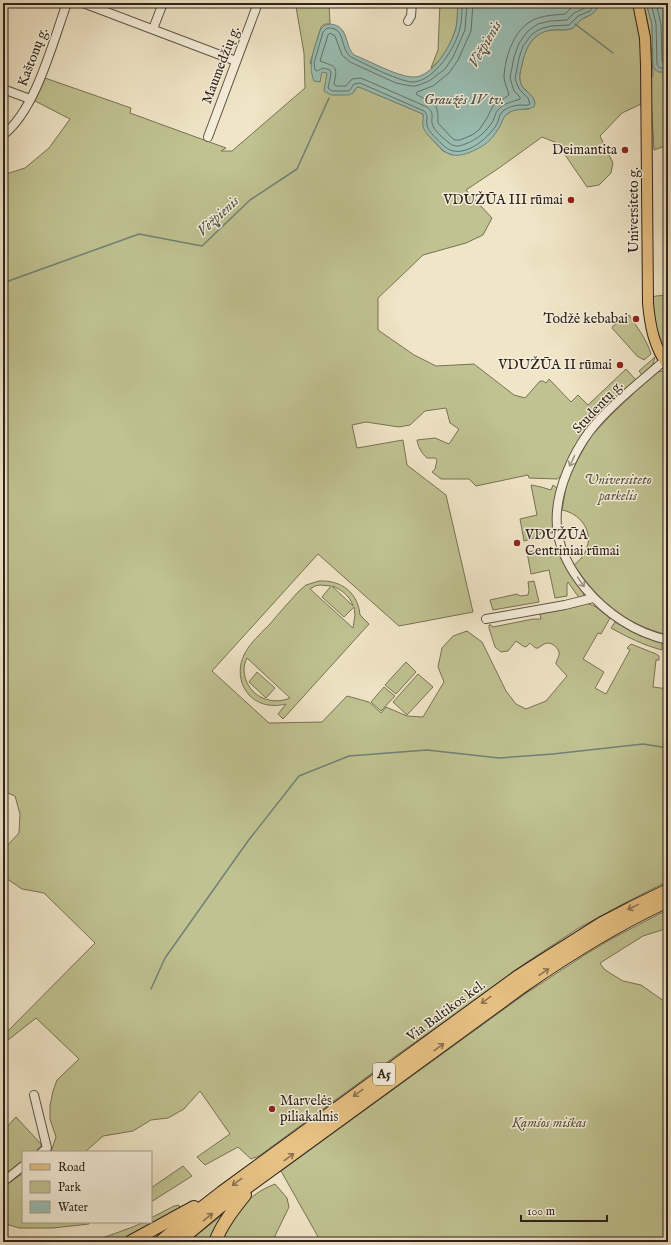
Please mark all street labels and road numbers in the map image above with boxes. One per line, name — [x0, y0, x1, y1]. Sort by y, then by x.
street label: Maumedžių g. — [198, 23, 244, 107]
street label: Kaštonų g. — [14, 25, 52, 89]
street label: Universiteto g. — [625, 167, 643, 253]
street label: Studentų g. — [569, 377, 627, 437]
street label: Via Baltikos kel. — [402, 976, 489, 1046]
road number: A5 — [373, 1063, 395, 1085]

